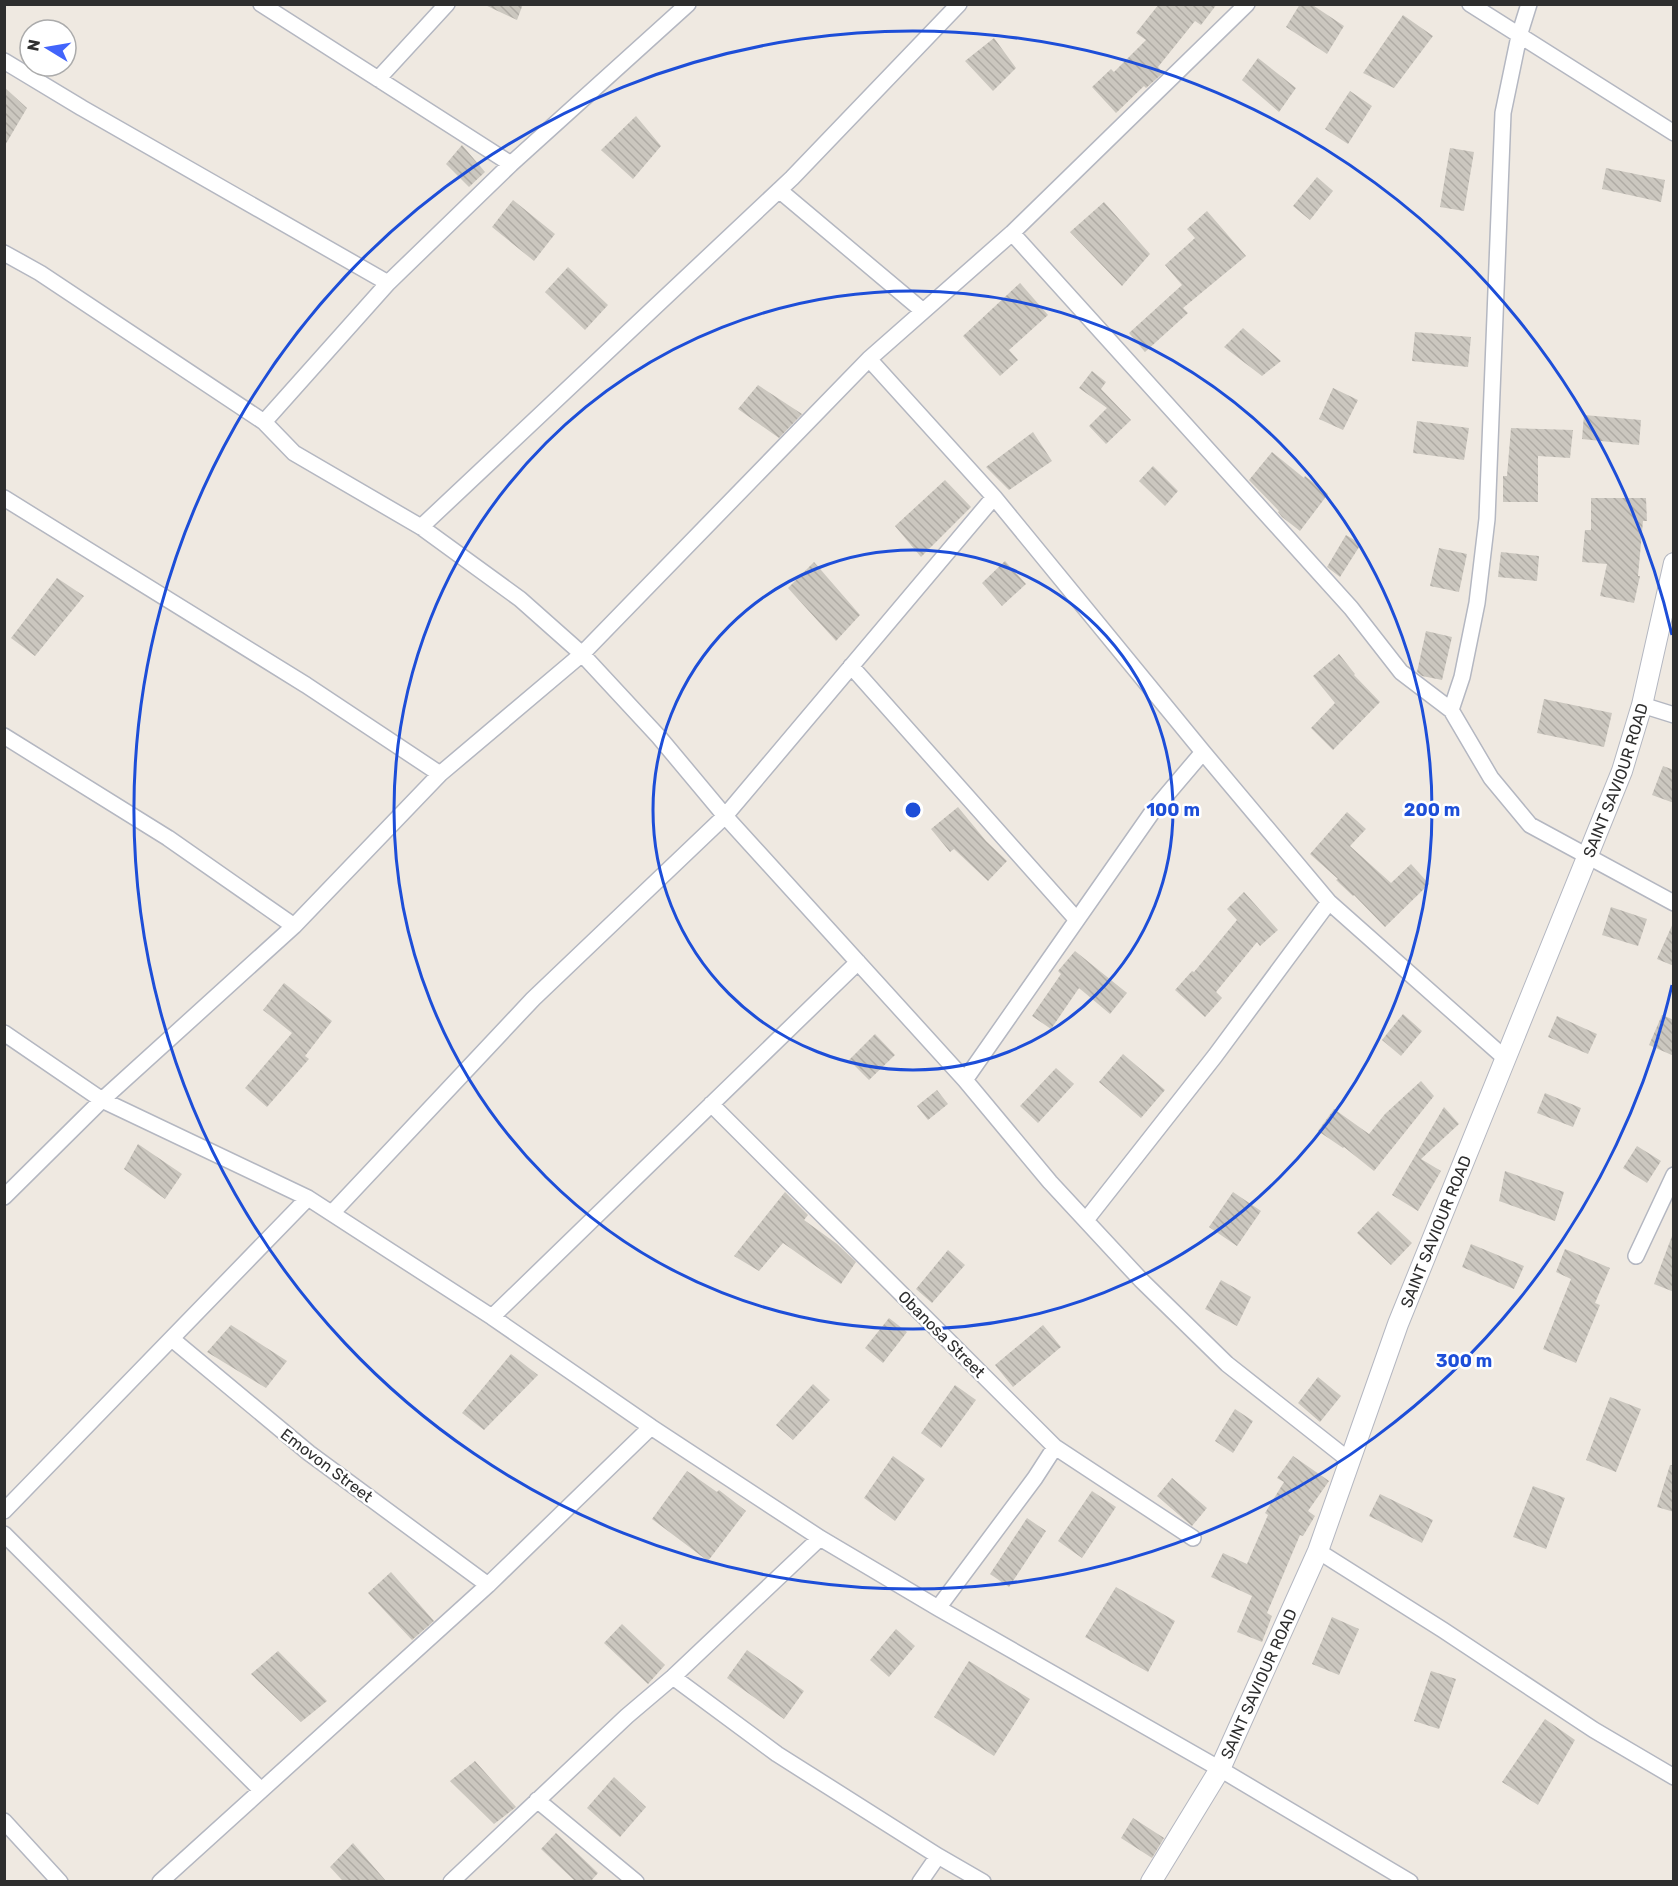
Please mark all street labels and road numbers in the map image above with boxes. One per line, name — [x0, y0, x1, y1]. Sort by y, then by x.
street label: SAINT SAVIOUR ROAD — [1579, 701, 1652, 860]
street label: SAINT SAVIOUR ROAD — [1397, 1153, 1475, 1311]
street label: Obanosa Street — [894, 1287, 989, 1382]
street label: Emovon Street — [277, 1425, 377, 1506]
street label: SAINT SAVIOUR ROAD — [1217, 1606, 1301, 1762]

